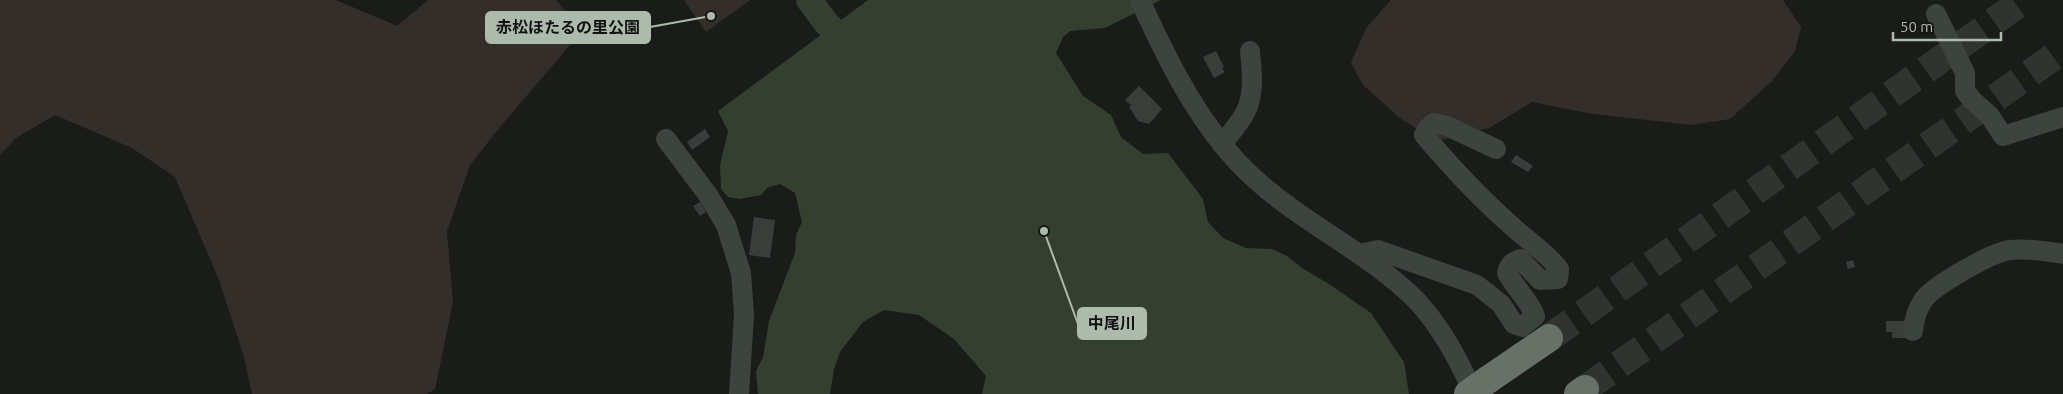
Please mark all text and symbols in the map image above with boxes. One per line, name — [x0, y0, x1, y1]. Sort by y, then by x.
scale bar — [1893, 10, 2000, 42]
callout: 赤松ほたるの里公園 — [486, 12, 650, 43]
text: 赤松ほたるの里公園 — [496, 18, 640, 36]
text: 50 m — [1900, 18, 1933, 35]
callout: 中尾川 — [1078, 308, 1146, 339]
text: 中尾川 — [1088, 314, 1136, 332]

